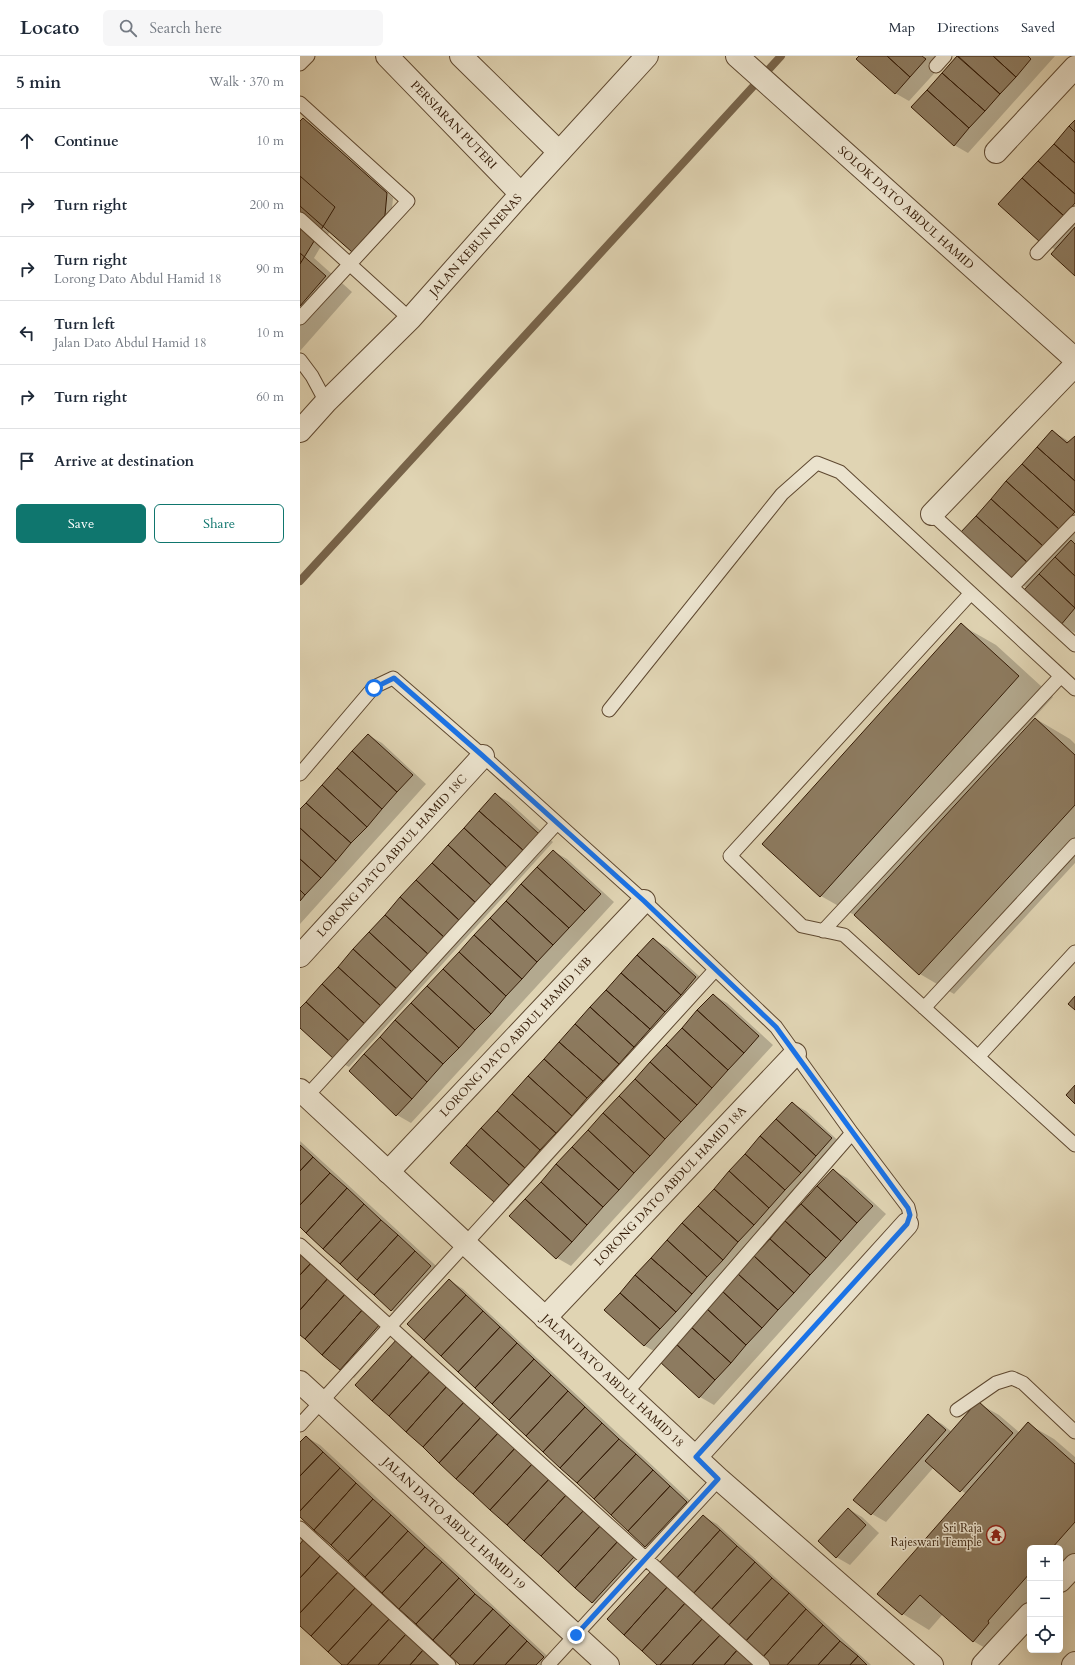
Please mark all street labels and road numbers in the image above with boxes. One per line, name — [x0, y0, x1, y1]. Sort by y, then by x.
street label: PERSIARAN PUTERI — [407, 77, 501, 173]
street label: SOLOK DATO ABDUL HAMID — [835, 142, 978, 273]
street label: JALAN KEBUN NENAS — [425, 190, 526, 301]
street label: LORONG DATO ABDUL HAMID 18C — [313, 771, 470, 940]
street label: LORONG DATO ABDUL HAMID 18B — [436, 953, 595, 1120]
street label: LORONG DATO ABDUL HAMID 18A — [591, 1102, 750, 1269]
street label: JALAN DATO ABDUL HAMID 18 — [537, 1309, 688, 1451]
street label: JALAN DATO ABDUL HAMID 19 — [378, 1452, 529, 1593]

